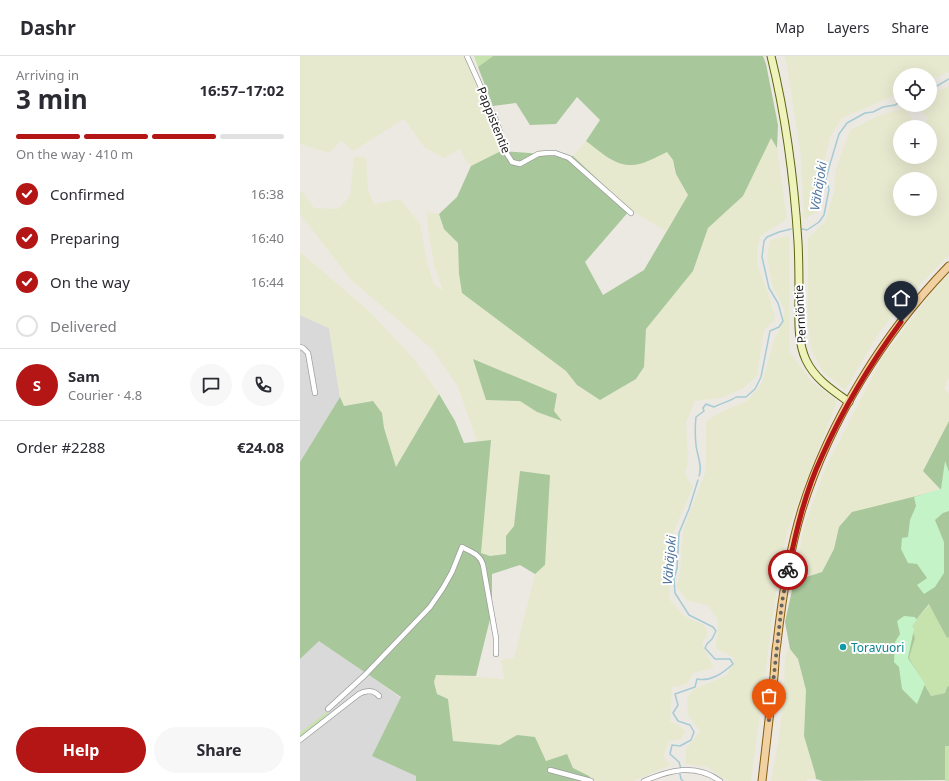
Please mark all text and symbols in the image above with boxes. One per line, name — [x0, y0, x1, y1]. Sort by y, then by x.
text: Dashr — [20, 15, 76, 41]
text: Map — [776, 18, 805, 37]
text: Layers — [827, 18, 869, 37]
text: Share — [891, 18, 929, 37]
text: Arriving in — [16, 66, 79, 84]
map controls — [893, 68, 937, 216]
button: locate — [893, 68, 937, 112]
text: 16:57–17:02 — [199, 80, 284, 100]
text: 3 min — [16, 81, 88, 117]
street label: Pappistentie — [473, 84, 515, 156]
button: + — [893, 120, 937, 164]
text: On the way · 410 m — [16, 145, 133, 163]
water label: Vähäjoki — [805, 159, 831, 212]
button: − — [893, 172, 937, 216]
icon: check — [16, 183, 38, 205]
text: Confirmed — [50, 184, 125, 204]
text: 16:38 — [251, 185, 284, 203]
icon: check — [16, 227, 38, 249]
text: Preparing — [50, 228, 120, 248]
text: 16:40 — [251, 229, 284, 247]
icon: check — [16, 271, 38, 293]
text: On the way — [50, 272, 130, 292]
text: 16:44 — [251, 273, 284, 291]
pin — [884, 281, 918, 322]
street label: Perniöntie — [790, 284, 810, 344]
icon: home — [890, 287, 912, 309]
text: Delivered — [50, 316, 117, 336]
button: chat — [190, 364, 232, 406]
button: phone — [242, 364, 284, 406]
text: Sam — [68, 366, 100, 386]
text: S — [33, 375, 41, 395]
text: Courier · 4.8 — [68, 386, 142, 404]
text: Order #2288 — [16, 437, 105, 457]
text: €24.08 — [237, 437, 284, 457]
water label: Vähäjoki — [658, 534, 680, 586]
courier — [768, 550, 808, 590]
icon: bike — [777, 559, 799, 581]
place label: Toravuori — [851, 639, 904, 656]
marker: Toravuori — [838, 642, 848, 652]
pin — [752, 679, 786, 720]
icon: bag — [758, 685, 780, 707]
button: Help — [16, 727, 146, 773]
button: Share — [154, 727, 284, 773]

